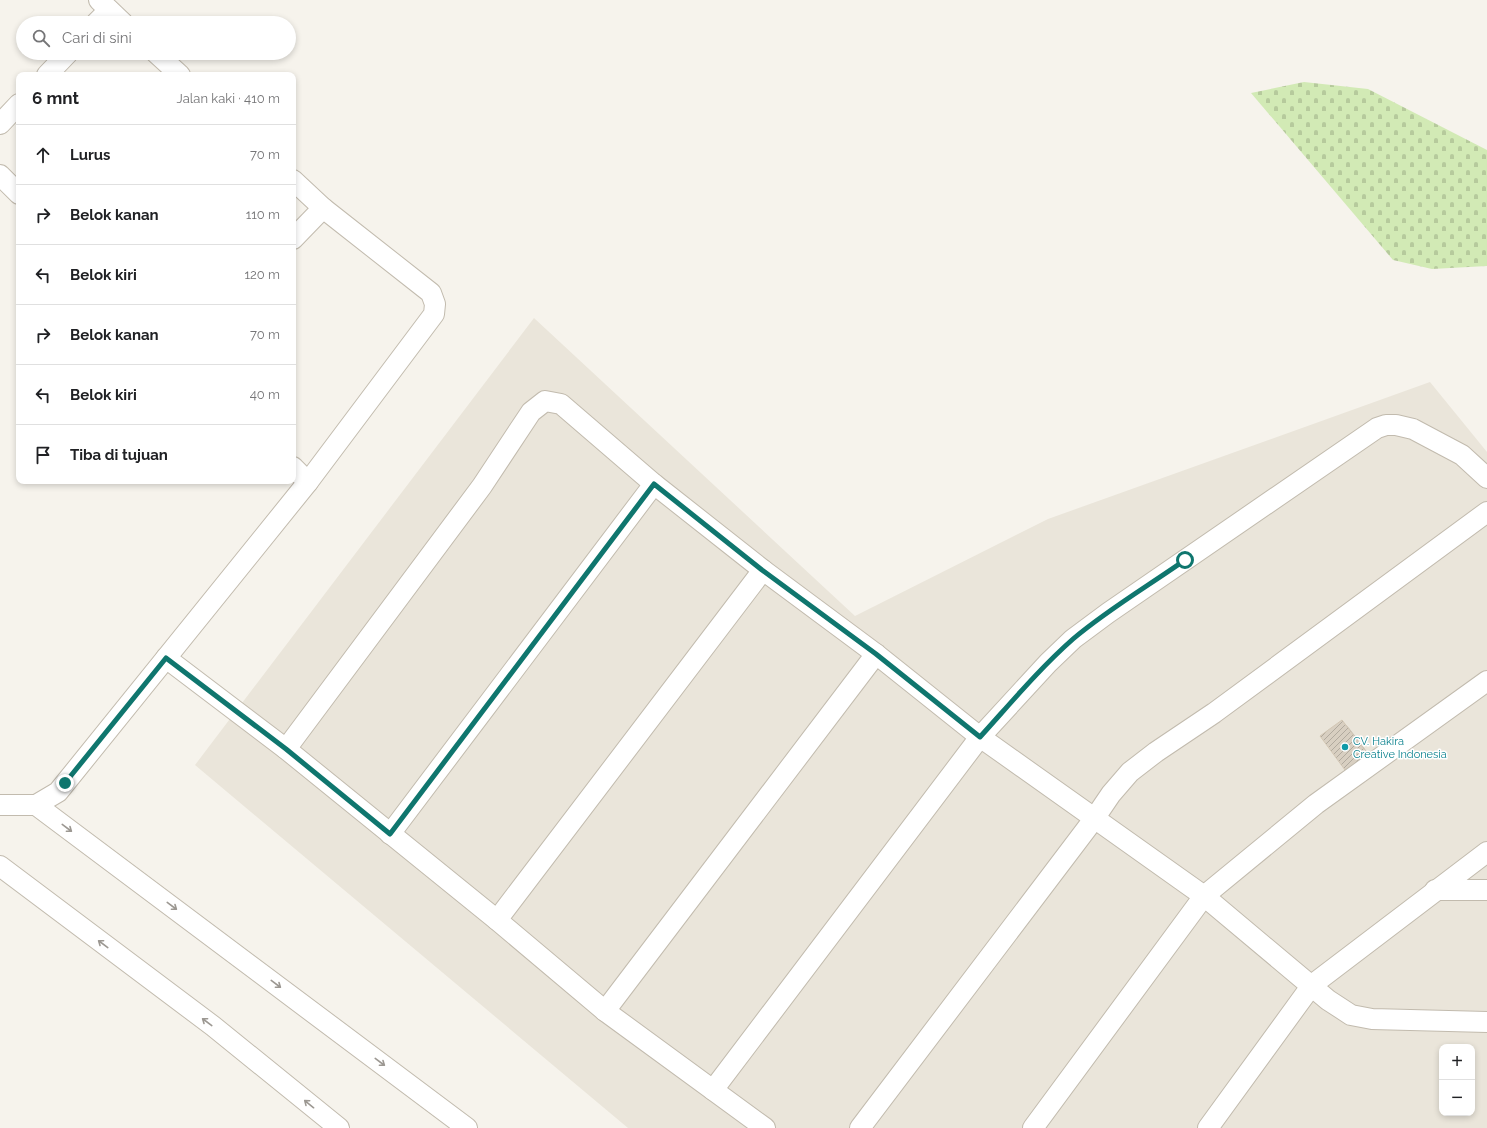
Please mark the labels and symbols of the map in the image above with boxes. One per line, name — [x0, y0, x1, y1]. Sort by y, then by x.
route start — [1176, 551, 1194, 569]
place label: CV. Hakira Creative Indonesia — [1353, 735, 1447, 761]
marker: CV. Hakira Creative Indonesia — [1340, 742, 1350, 752]
route end — [56, 774, 74, 792]
one-way arrow — [62, 824, 73, 832]
one-way arrow — [166, 902, 177, 910]
one-way arrow — [98, 940, 109, 948]
one-way arrow — [270, 980, 281, 988]
one-way arrow — [202, 1018, 213, 1026]
one-way arrow — [374, 1058, 385, 1066]
one-way arrow — [303, 1099, 314, 1108]

